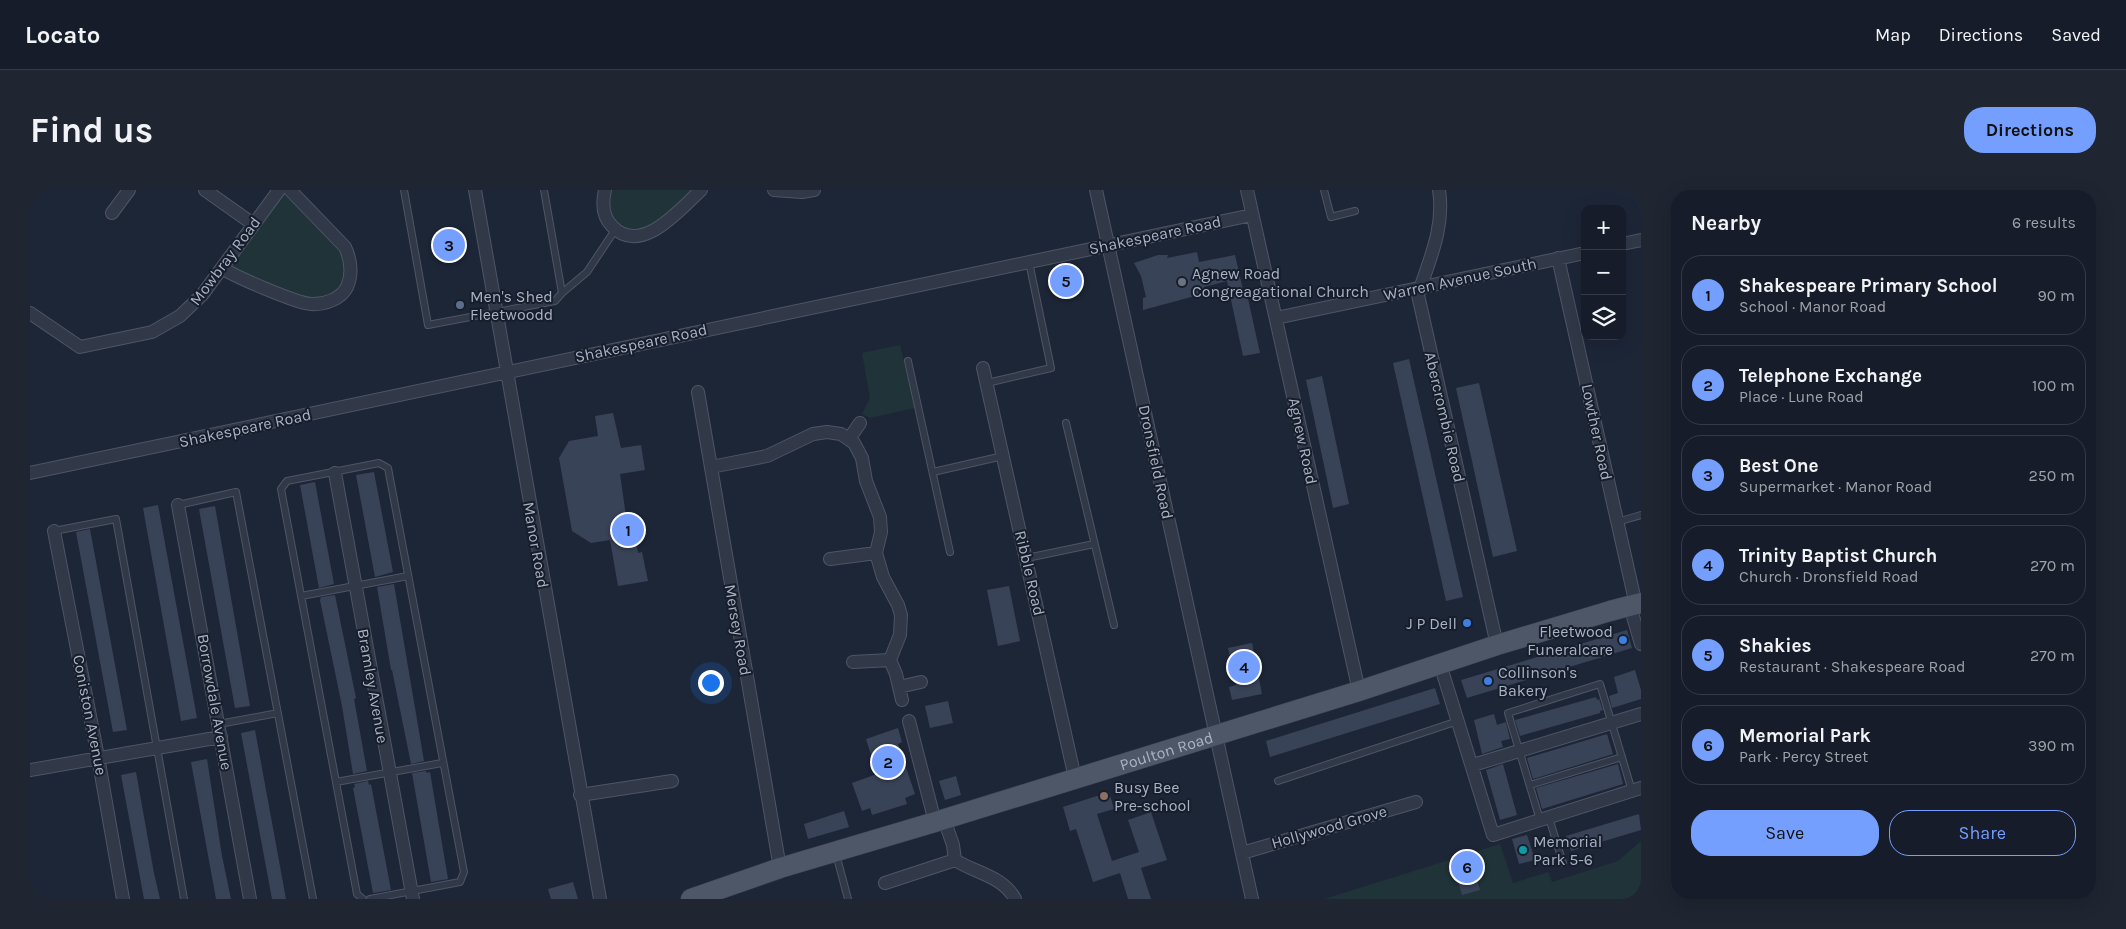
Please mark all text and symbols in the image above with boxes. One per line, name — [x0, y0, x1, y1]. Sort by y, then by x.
text: Locato — [25, 21, 100, 49]
text: Map — [1875, 24, 1911, 46]
text: Directions — [1939, 24, 2023, 46]
text: Saved — [2051, 24, 2101, 46]
button: Directions — [1964, 107, 2096, 153]
text: Find us — [30, 110, 153, 151]
map controls — [1581, 205, 1626, 340]
button: + — [1581, 205, 1626, 250]
text: Nearby — [1691, 211, 1761, 235]
street label: Shakespeare Road — [1087, 212, 1223, 258]
street label: Mowbray Road — [186, 213, 264, 309]
text: 6 results — [2012, 213, 2076, 232]
pin: 3 — [433, 226, 465, 264]
button: − — [1581, 250, 1626, 295]
street label: Warren Avenue South — [1382, 253, 1538, 305]
pin: 5 — [1050, 262, 1082, 300]
place label: Agnew Road Congreagational Church — [1192, 264, 1369, 301]
text: Shakespeare Primary School — [1739, 275, 1998, 297]
marker: Agnew Road Congreagational Church — [1176, 276, 1188, 288]
text: 1 — [1705, 286, 1711, 305]
text: 90 m — [2037, 286, 2075, 305]
place label: Men's Shed Fleetwoodd — [470, 287, 553, 324]
button: layers — [1581, 295, 1626, 340]
text: School · Manor Road — [1739, 297, 1886, 316]
marker: Men's Shed Fleetwoodd — [454, 299, 466, 311]
street label: Shakespeare Road — [573, 320, 709, 366]
street label: Abercrombie Road — [1421, 350, 1469, 484]
text: Telephone Exchange — [1739, 365, 1922, 387]
text: 2 — [1703, 376, 1713, 395]
text: 100 m — [2032, 376, 2075, 395]
street label: Lowther Road — [1578, 382, 1616, 482]
text: Place · Lune Road — [1739, 387, 1864, 406]
street label: Agnew Road — [1285, 396, 1321, 486]
street label: Dronsfield Road — [1135, 403, 1177, 521]
street label: Shakespeare Road — [177, 405, 313, 451]
text: Best One — [1739, 455, 1819, 477]
text: 3 — [1703, 466, 1713, 485]
text: 250 m — [2028, 466, 2075, 485]
text: Supermarket · Manor Road — [1739, 477, 1932, 496]
street label: Manor Road — [519, 500, 553, 590]
pin: 1 — [612, 511, 644, 549]
street label: Ribble Road — [1011, 529, 1049, 617]
text: Trinity Baptist Church — [1739, 545, 1937, 567]
text: 4 — [1703, 556, 1713, 575]
text: 270 m — [2030, 556, 2075, 575]
text: Church · Dronsfield Road — [1739, 567, 1919, 586]
street label: Mersey Road — [721, 583, 755, 677]
place label: J P Dell — [1406, 614, 1457, 633]
marker: J P Dell — [1461, 617, 1473, 629]
place label: Fleetwood Funeralcare — [1527, 622, 1613, 659]
street label: Bramley Avenue — [354, 627, 392, 745]
street label: Borrowdale Avenue — [194, 632, 236, 772]
marker: Fleetwood Funeralcare — [1617, 634, 1629, 646]
text: Shakies — [1739, 635, 1812, 657]
text: 5 — [1703, 646, 1713, 665]
text: 270 m — [2030, 646, 2075, 665]
pin: 4 — [1228, 648, 1260, 686]
street label: Coniston Avenue — [69, 653, 111, 777]
text: Restaurant · Shakespeare Road — [1739, 657, 1965, 676]
place label: Collinson's Bakery — [1498, 663, 1577, 700]
your location — [698, 670, 724, 696]
marker: Collinson's Bakery — [1482, 675, 1494, 687]
text: Memorial Park — [1739, 725, 1871, 747]
street label: Poulton Road — [1117, 727, 1215, 774]
text: 6 — [1703, 736, 1713, 755]
text: 390 m — [2028, 736, 2075, 755]
pin: 2 — [872, 743, 904, 781]
text: Park · Percy Street — [1739, 747, 1868, 766]
place label: Busy Bee Pre-school — [1114, 778, 1191, 815]
marker: Busy Bee Pre-school — [1098, 790, 1110, 802]
street label: Hollywood Grove — [1269, 801, 1389, 853]
button: Save — [1691, 810, 1879, 856]
button: Share — [1889, 810, 2076, 856]
place label: Memorial Park 5-6 — [1533, 832, 1602, 869]
marker: Memorial Park 5-6 — [1517, 844, 1529, 856]
pin: 6 — [1451, 848, 1483, 886]

